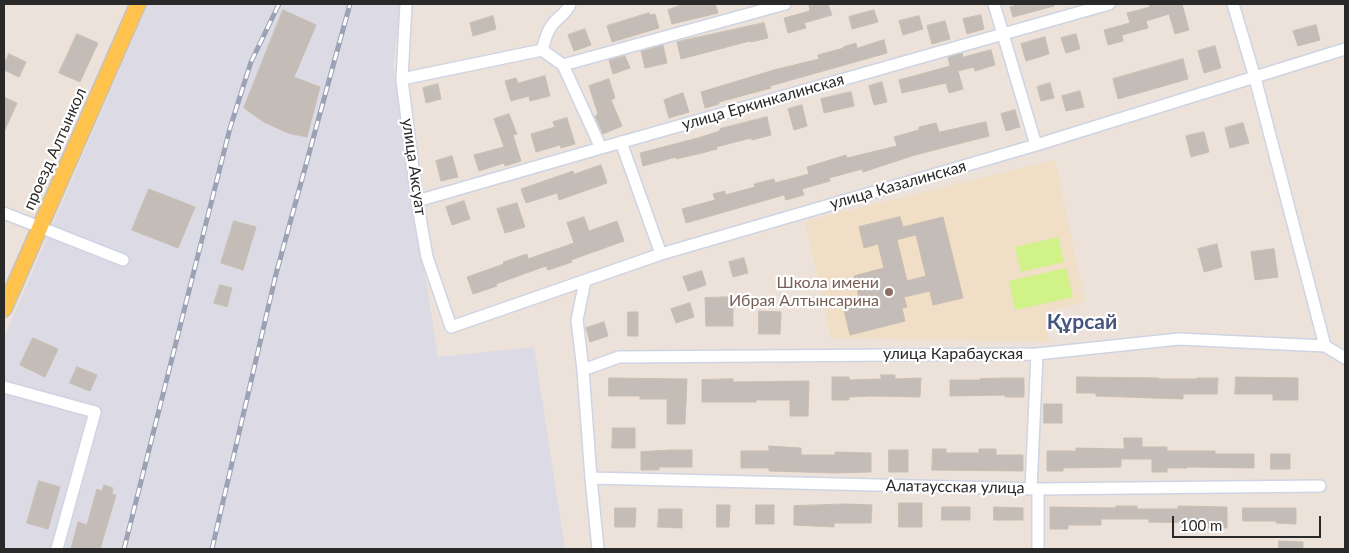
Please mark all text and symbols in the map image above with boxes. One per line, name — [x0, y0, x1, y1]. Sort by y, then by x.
street label: улица Еркинкалинская — [680, 70, 846, 134]
street label: проезд Алтынкол — [19, 85, 91, 213]
street label: улица Аксуат — [398, 117, 430, 217]
street label: улица Казалинская — [828, 156, 968, 214]
place label: Школа имени Ибрая Алтынсарина — [729, 273, 879, 311]
marker: Школа имени Ибрая Алтынсарина — [883, 286, 895, 298]
district label: Құрсай — [1047, 309, 1117, 335]
street label: улица Карабауская — [883, 344, 1023, 364]
street label: Алатаусская улица — [885, 476, 1025, 498]
scale bar — [1174, 506, 1323, 538]
text: 100 m — [1180, 516, 1222, 534]

